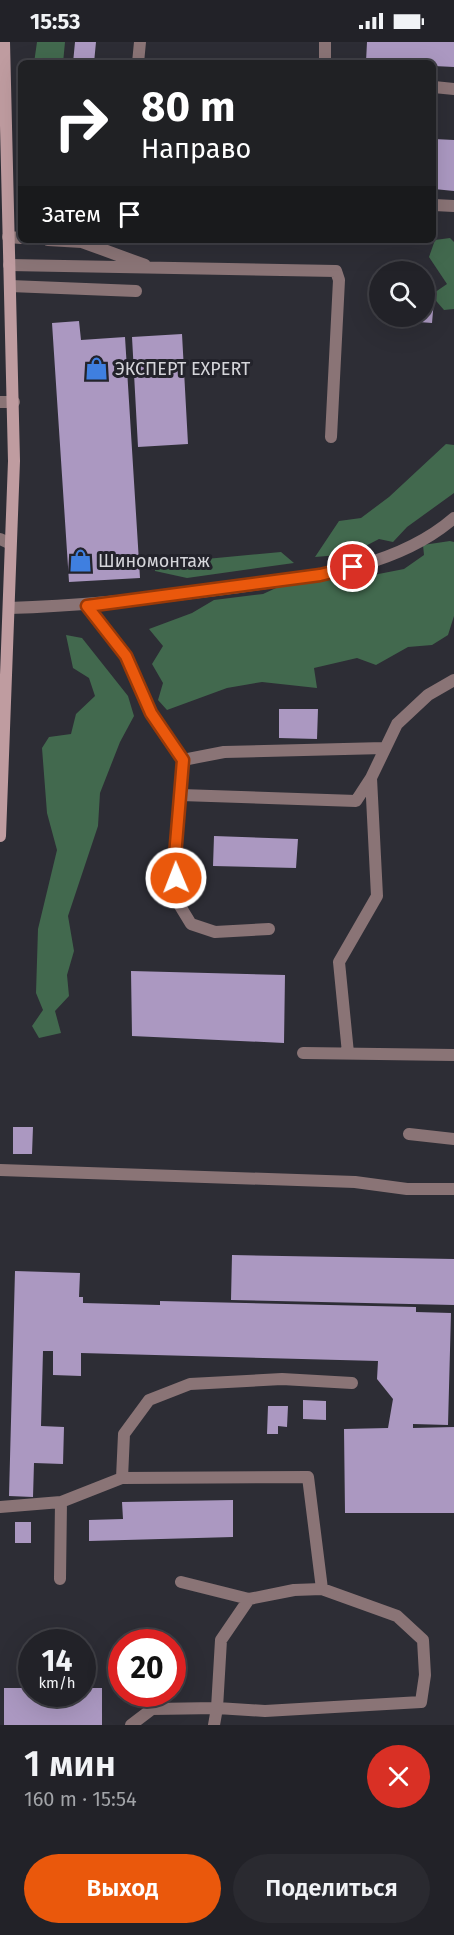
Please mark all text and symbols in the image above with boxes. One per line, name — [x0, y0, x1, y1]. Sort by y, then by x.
text: 15:53 — [30, 8, 81, 35]
text: 80 m — [141, 82, 235, 132]
icon: right — [42, 84, 120, 162]
text: Направо — [141, 133, 251, 165]
icon: arrive — [113, 198, 146, 231]
text: Затем — [42, 201, 101, 228]
map controls — [369, 261, 435, 327]
button: search — [369, 261, 435, 327]
shop icon: ЭКСПЕРТ EXPERT — [84, 356, 110, 382]
place label: ЭКСПЕРТ EXPERT — [115, 358, 251, 380]
pin — [327, 541, 378, 592]
shop icon: Шиномонтаж — [67, 548, 93, 574]
place label: Шиномонтаж — [98, 550, 210, 572]
icon: arrive — [336, 550, 369, 583]
position arrow — [144, 846, 208, 910]
speed limit sign: 20 — [108, 1629, 186, 1707]
text: 14 — [42, 1643, 72, 1679]
text: km/h — [38, 1674, 76, 1692]
text: 1 мин — [24, 1742, 116, 1786]
button: close — [367, 1745, 430, 1808]
text: 160 m · 15:54 — [24, 1787, 137, 1811]
button: Выход — [24, 1854, 221, 1923]
button: Поделиться — [233, 1854, 430, 1923]

